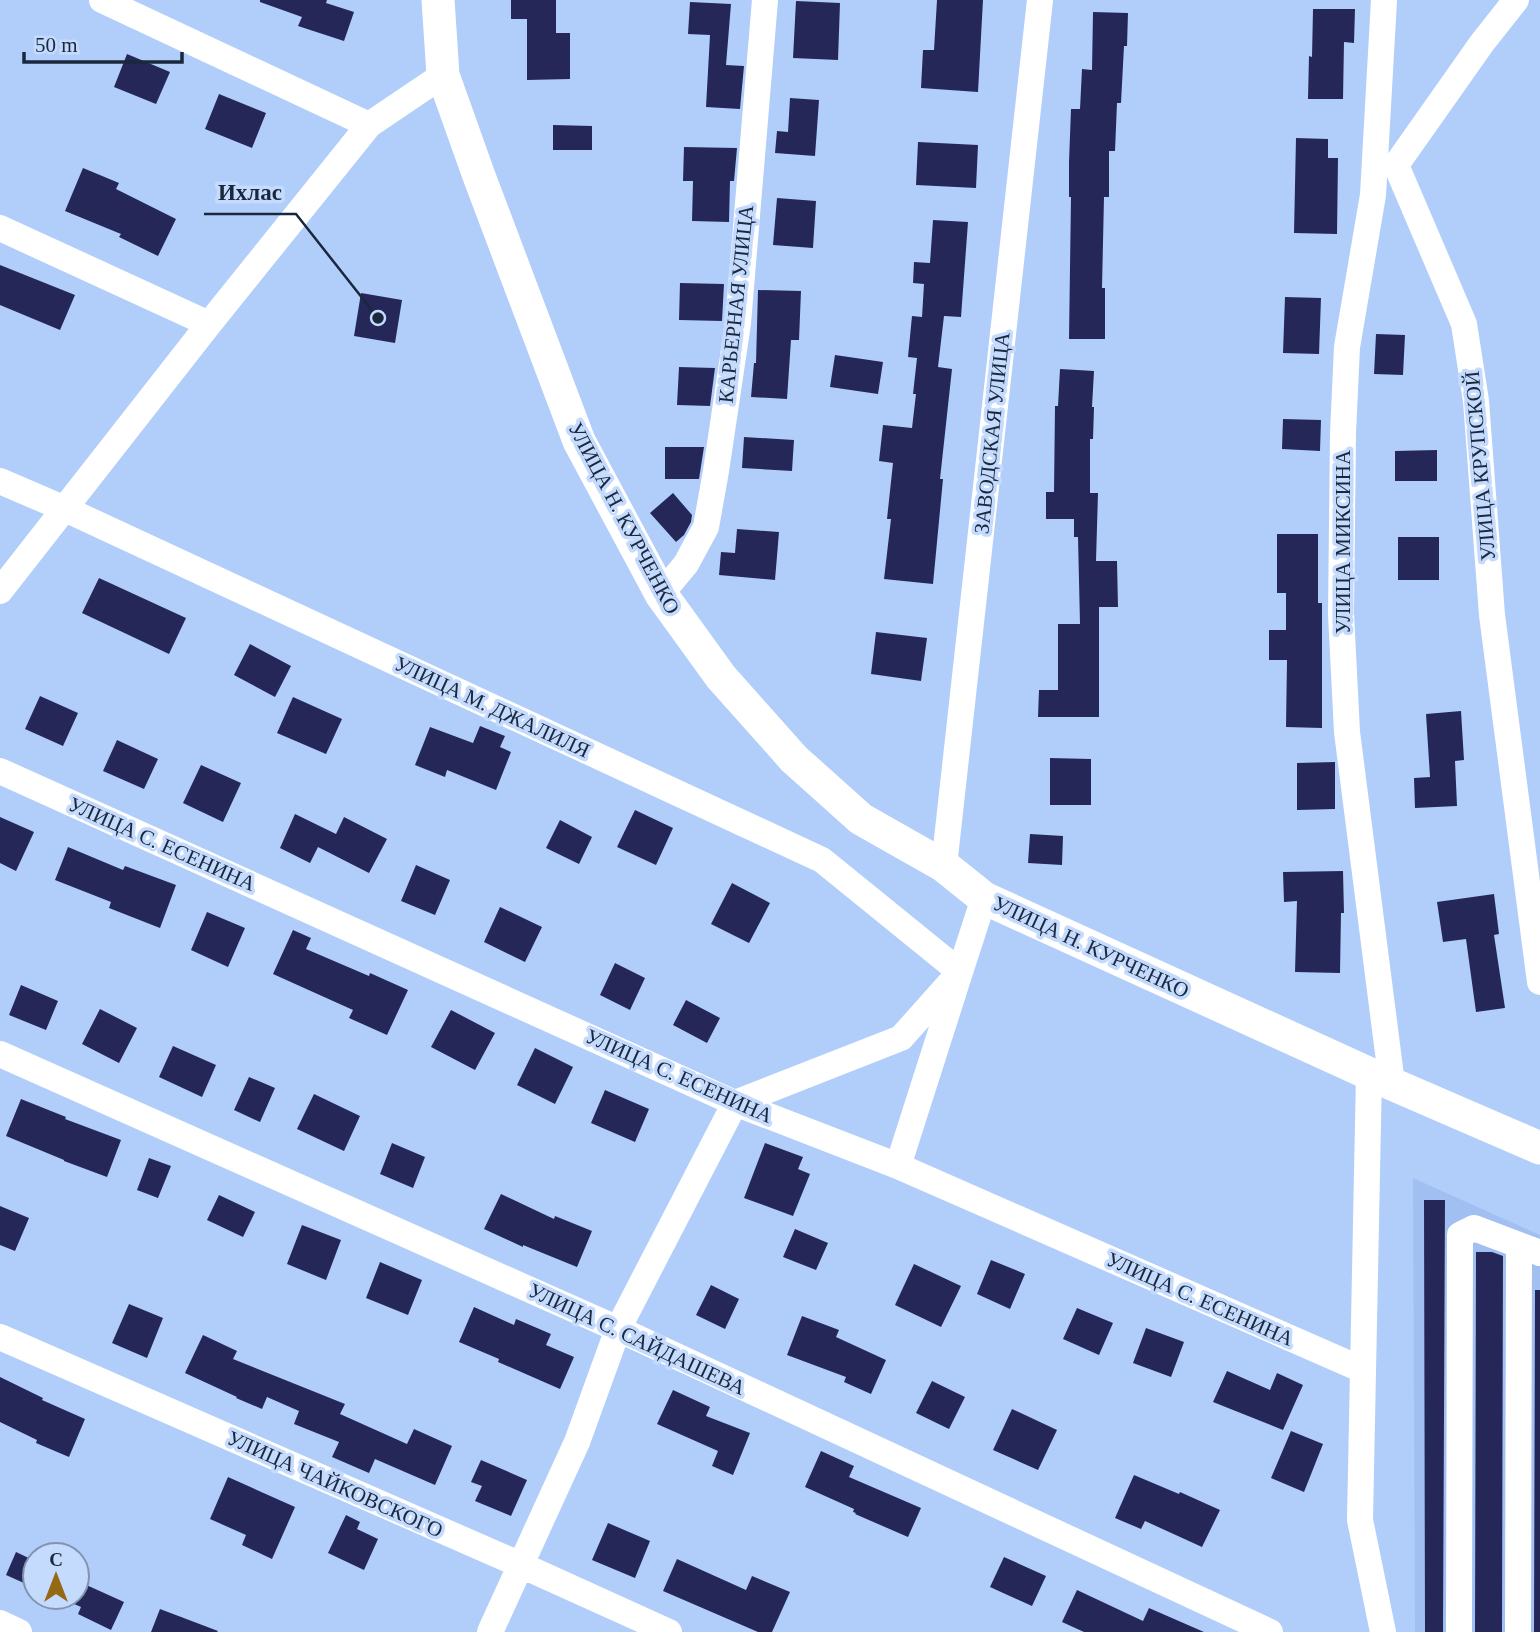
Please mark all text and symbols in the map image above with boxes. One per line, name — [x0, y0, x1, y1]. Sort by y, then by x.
scale bar — [24, 21, 182, 65]
text: 50 m — [35, 33, 78, 57]
callout: Ихлас — [204, 170, 296, 214]
text: Ихлас — [218, 180, 282, 205]
street label: КАРЬЕРНАЯ УЛИЦА — [714, 203, 758, 404]
street label: ЗАВОДСКАЯ УЛИЦА — [969, 330, 1015, 535]
street label: УЛИЦА КРУПСКОЙ — [1460, 370, 1500, 562]
street label: УЛИЦА Н. КУРЧЕНКО — [563, 418, 685, 618]
street label: УЛИЦА МИКСИНА — [1331, 449, 1355, 634]
street label: УЛИЦА М. ДЖАЛИЛЯ — [391, 651, 593, 763]
street label: УЛИЦА С. ЕСЕНИНА — [65, 792, 260, 896]
street label: УЛИЦА Н. КУРЧЕНКО — [989, 891, 1193, 1003]
street label: УЛИЦА С. ЕСЕНИНА — [582, 1024, 777, 1128]
street label: УЛИЦА С. ЕСЕНИНА — [1103, 1247, 1298, 1351]
street label: УЛИЦА С. САЙДАШЕВА — [525, 1278, 750, 1400]
street label: УЛИЦА ЧАЙКОВСКОГО — [223, 1426, 447, 1542]
north arrow — [21, 1541, 91, 1611]
text: С — [49, 1549, 63, 1570]

